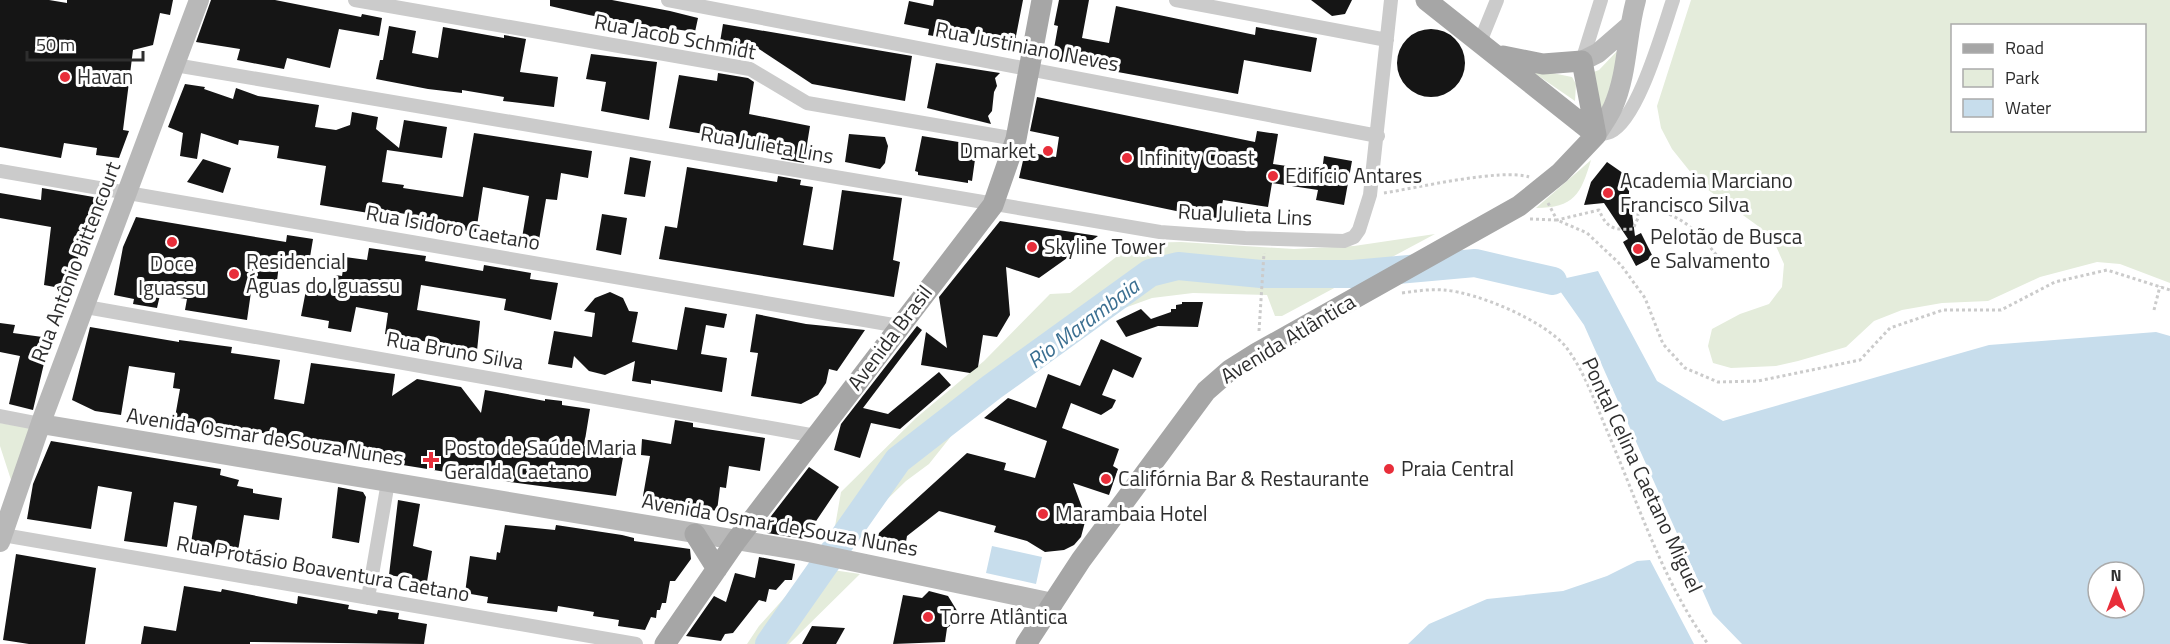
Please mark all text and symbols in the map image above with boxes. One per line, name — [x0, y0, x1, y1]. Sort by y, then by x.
street label: Rua Jacob Schmidt — [592, 5, 759, 67]
street label: Rua Justiniano Neves — [933, 13, 1122, 79]
scale bar — [27, 24, 142, 62]
legend — [1951, 24, 2146, 132]
text: 50 m — [36, 31, 75, 58]
text: Road — [2005, 34, 2044, 61]
place label: Havan — [77, 60, 133, 92]
text: Park — [2005, 64, 2040, 91]
marker: Havan — [58, 70, 72, 84]
text: Water — [2005, 94, 2051, 121]
street label: Rua Julieta Lins — [698, 117, 836, 171]
place label: Dmarket — [959, 134, 1037, 166]
place label: Infinity Coast — [1139, 141, 1256, 173]
marker: Dmarket — [1041, 144, 1055, 158]
marker: Infinity Coast — [1120, 151, 1134, 165]
street label: Rua Antônio Bittencourt — [22, 156, 128, 367]
place label: Edifício Antares — [1285, 159, 1422, 191]
place label: Academia Marciano Francisco Silva — [1620, 164, 1793, 220]
marker: Edifício Antares — [1266, 169, 1280, 183]
marker: Academia Marciano Francisco Silva — [1601, 186, 1615, 200]
street label: Rua Julieta Lins — [1177, 195, 1313, 234]
street label: Rua Isidoro Caetano — [364, 196, 543, 258]
place label: Pelotão de Busca e Salvamento — [1650, 220, 1803, 276]
place label: Skyline Tower — [1044, 230, 1165, 262]
marker: Doce Iguassu — [165, 235, 179, 249]
marker: Skyline Tower — [1025, 240, 1039, 254]
marker: Pelotão de Busca e Salvamento — [1631, 242, 1645, 256]
place label: Residencial Águas do Iguassu — [246, 245, 400, 301]
place label: Doce Iguassu — [138, 247, 206, 303]
marker: Residencial Águas do Iguassu — [227, 267, 241, 281]
water label: Rio Marambaia — [1020, 268, 1148, 377]
street label: Avenida Brasil — [839, 278, 940, 397]
street label: Avenida Atlântica — [1214, 285, 1362, 391]
street label: Rua Bruno Silva — [384, 322, 527, 378]
street label: Pontal Celina Caetano Miguel — [1574, 351, 1712, 598]
street label: Avenida Osmar de Souza Nunes — [124, 398, 406, 474]
place label: Posto de Saúde Maria Geralda Caetano — [444, 431, 637, 487]
marker: Posto de Saúde Maria Geralda Caetano — [422, 451, 440, 469]
place label: Praia Central — [1401, 452, 1514, 484]
place label: Califórnia Bar & Restaurante — [1118, 462, 1369, 494]
marker: Praia Central — [1382, 462, 1396, 476]
marker: Califórnia Bar & Restaurante — [1099, 472, 1113, 486]
street label: Avenida Osmar de Souza Nunes — [640, 484, 921, 564]
place label: Marambaia Hotel — [1055, 497, 1208, 529]
marker: Marambaia Hotel — [1036, 507, 1050, 521]
street label: Rua Protásio Boaventura Caetano — [174, 526, 472, 610]
north arrow — [2086, 560, 2146, 620]
text: N — [2110, 563, 2122, 587]
place label: Torre Atlântica — [940, 600, 1068, 632]
marker: Torre Atlântica — [921, 610, 935, 624]

